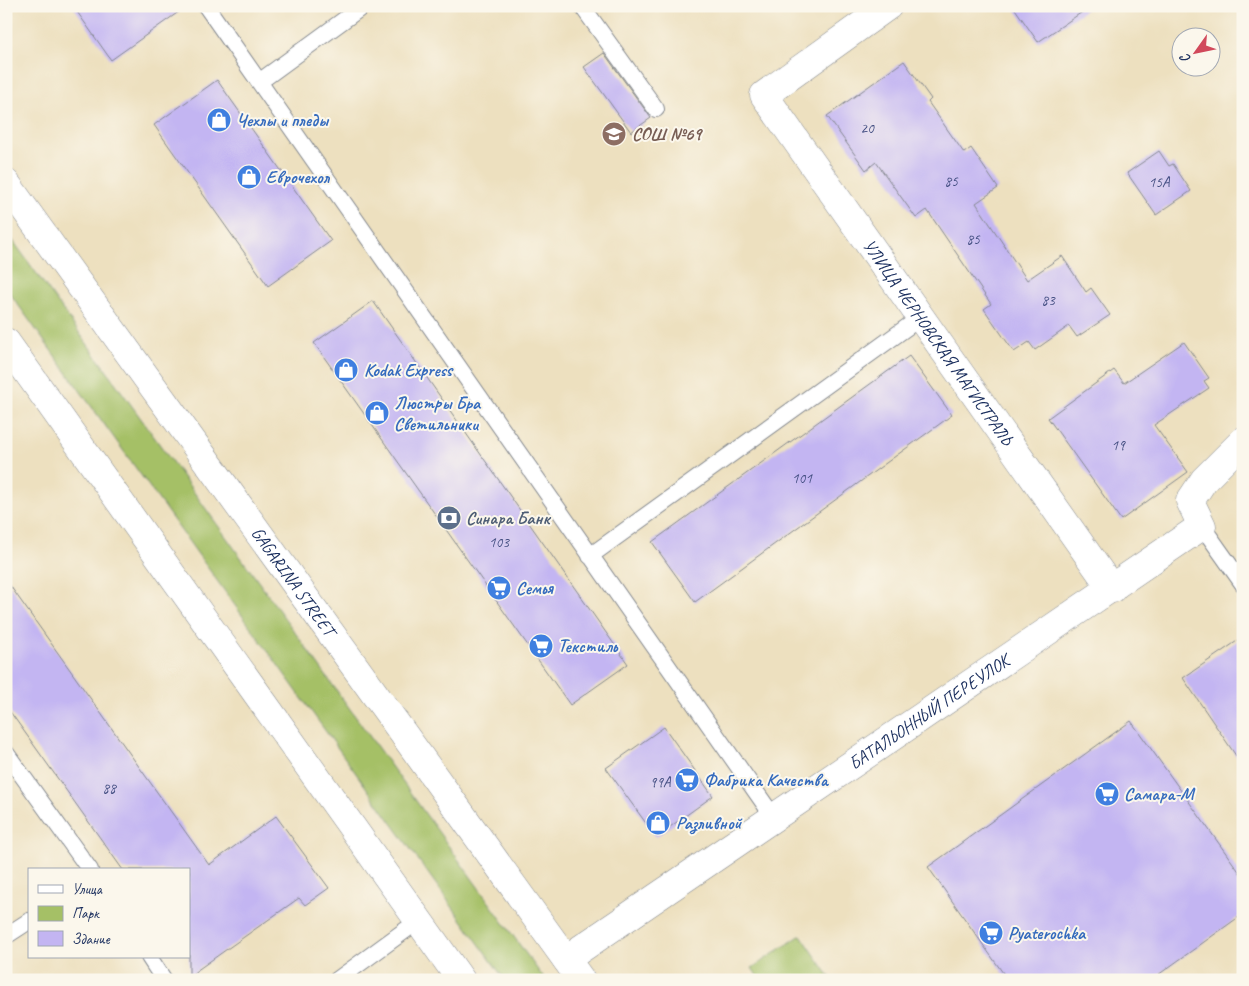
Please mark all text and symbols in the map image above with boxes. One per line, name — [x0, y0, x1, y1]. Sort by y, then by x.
north arrow — [1172, 28, 1222, 78]
text: С — [1175, 50, 1195, 66]
shop icon: Чехлы и пледы — [206, 107, 232, 133]
place label: Чехлы и пледы — [236, 109, 330, 131]
house number: 20 — [860, 119, 875, 138]
school or university icon: СОШ №69 — [601, 121, 627, 147]
place label: СОШ №69 — [632, 123, 703, 145]
shop icon: Еврочехол — [236, 164, 262, 190]
place label: Еврочехол — [266, 166, 331, 188]
house number: 85 — [944, 172, 959, 191]
house number: 15А — [1148, 173, 1171, 192]
house number: 85 — [966, 230, 981, 249]
street label: УЛИЦА ЧЕРНОВСКАЯ МАГИСТРАЛЬ — [858, 235, 1019, 451]
house number: 83 — [1041, 291, 1056, 310]
shop icon: Kodak Express — [333, 357, 359, 383]
place label: Kodak Express — [364, 359, 454, 381]
place label: Люстры Бра Светильники — [394, 392, 482, 435]
shop icon: Люстры Бра Светильники — [364, 400, 390, 426]
house number: 19 — [1111, 436, 1126, 455]
house number: 101 — [792, 469, 813, 488]
bank icon: Синара Банк — [436, 505, 462, 531]
place label: Синара Банк — [466, 507, 552, 529]
street label: GAGARINA STREET — [247, 522, 343, 644]
house number: 103 — [489, 533, 510, 552]
supermarket icon: Семья — [486, 575, 512, 601]
place label: Семья — [516, 577, 554, 599]
supermarket icon: Текстиль — [528, 633, 554, 659]
place label: Текстиль — [558, 635, 619, 657]
street label: БАТАЛЬОННЫЙ ПЕРЕУЛОК — [844, 647, 1017, 774]
supermarket icon: Фабрика Качества — [674, 767, 700, 793]
place label: Фабрика Качества — [704, 769, 830, 791]
house number: 99А — [649, 773, 672, 792]
house number: 88 — [102, 779, 117, 798]
supermarket icon: Самара-М — [1094, 781, 1120, 807]
place label: Самара-М — [1124, 783, 1196, 805]
shop icon: Разливной — [645, 810, 671, 836]
place label: Разливной — [676, 812, 743, 835]
legend — [28, 868, 190, 958]
text: Улица — [72, 880, 103, 899]
text: Парк — [72, 904, 100, 923]
supermarket icon: Pyaterochka — [978, 920, 1004, 946]
place label: Pyaterochka — [1008, 922, 1087, 944]
text: Здание — [72, 930, 111, 949]

